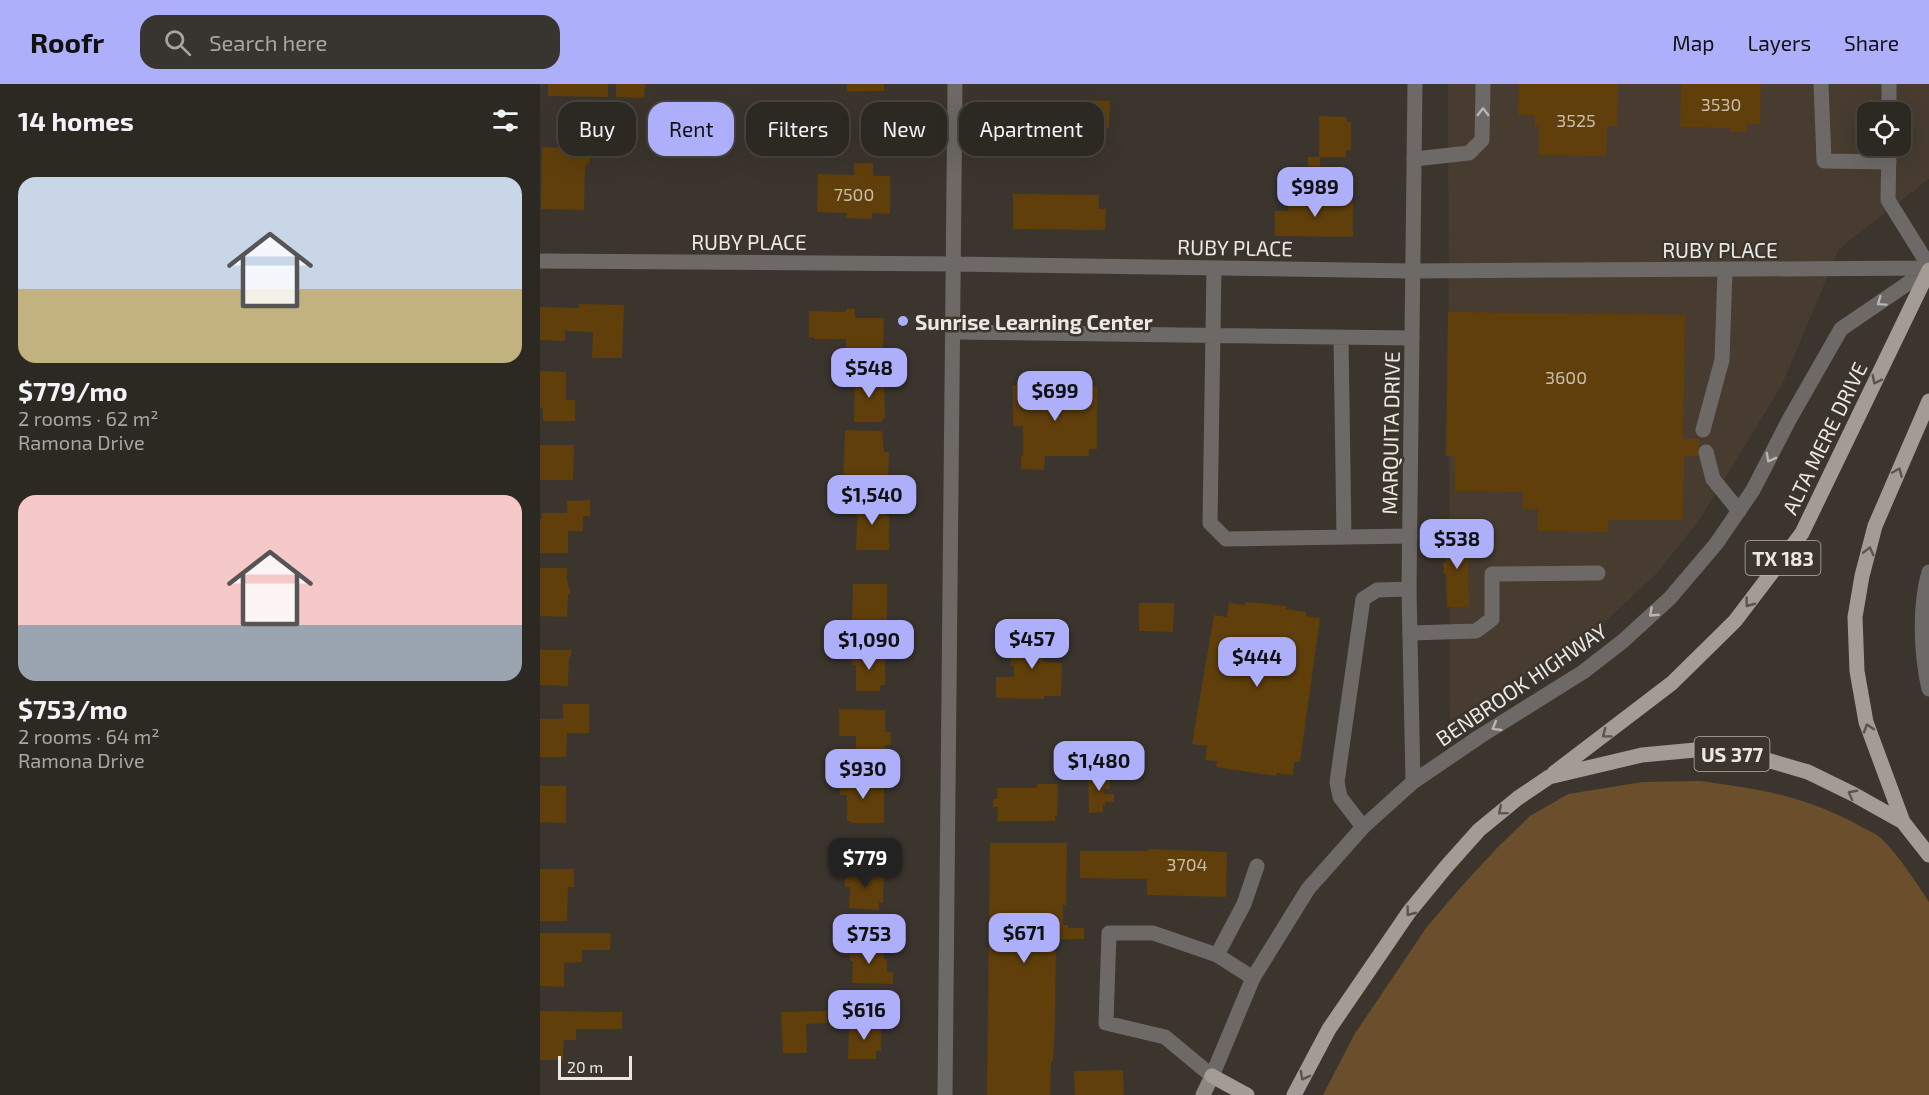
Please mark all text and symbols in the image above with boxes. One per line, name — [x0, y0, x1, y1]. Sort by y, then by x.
search box — [140, 15, 560, 69]
text: Roofr — [30, 25, 104, 59]
icon: search — [161, 26, 194, 59]
text: Search here — [209, 29, 327, 55]
text: Map — [1672, 30, 1714, 55]
text: Layers — [1747, 30, 1811, 55]
text: Share — [1844, 30, 1899, 55]
house number: 3530 — [1701, 93, 1741, 115]
chip: Buy — [558, 102, 636, 156]
chip: Rent — [648, 102, 734, 156]
chip: Filters — [746, 102, 849, 156]
chip: New — [861, 102, 947, 156]
chip: Apartment — [959, 102, 1104, 156]
map controls — [1857, 102, 1911, 156]
button: locate — [1857, 102, 1911, 156]
icon: filters — [489, 104, 522, 137]
text: 14 homes — [18, 105, 134, 136]
one-way arrow — [1476, 108, 1489, 117]
house number: 3525 — [1556, 109, 1596, 131]
pin: $989 — [1279, 167, 1351, 218]
text: $989 — [1291, 174, 1339, 198]
house number: 7500 — [834, 183, 874, 205]
icon: home — [216, 216, 324, 324]
street label: RUBY PLACE — [691, 229, 807, 254]
street label: RUBY PLACE — [1177, 233, 1293, 261]
street label: RUBY PLACE — [1662, 237, 1778, 262]
one-way arrow — [1876, 295, 1887, 306]
place label: Sunrise Learning Center — [915, 309, 1153, 334]
marker: Sunrise Learning Center — [896, 314, 910, 328]
pin: $548 — [833, 348, 905, 399]
street label: MARQUITA DRIVE — [1376, 351, 1405, 515]
text: $548 — [845, 355, 893, 379]
street label: ALTA MERE DRIVE — [1776, 358, 1872, 518]
house number: 3600 — [1545, 366, 1587, 388]
pin: $699 — [1019, 371, 1091, 422]
one-way arrow — [1872, 373, 1883, 384]
text: $779/mo — [18, 375, 128, 406]
text: $699 — [1032, 378, 1079, 402]
text: 2 rooms · 62 m² — [18, 406, 158, 430]
text: Ramona Drive — [18, 430, 145, 454]
one-way arrow — [1766, 451, 1777, 462]
one-way arrow — [1891, 467, 1903, 478]
pin: $1,540 — [823, 475, 921, 526]
text: $1,540 — [841, 482, 903, 506]
pin: $538 — [1421, 519, 1493, 570]
text: $538 — [1434, 526, 1480, 550]
icon: home — [216, 534, 324, 642]
road number: TX 183 — [1746, 541, 1820, 575]
one-way arrow — [1861, 546, 1874, 556]
one-way arrow — [1745, 596, 1756, 607]
one-way arrow — [1650, 606, 1660, 617]
street label: BENBROOK HIGHWAY — [1431, 618, 1611, 750]
pin: $457 — [996, 619, 1068, 670]
pin: $1,090 — [820, 620, 918, 671]
text: $457 — [1009, 626, 1055, 650]
text: $1,090 — [838, 627, 900, 651]
pin: $444 — [1221, 637, 1293, 688]
text: $444 — [1232, 644, 1282, 668]
text: $753/mo — [18, 693, 128, 724]
one-way arrow — [1492, 719, 1502, 731]
one-way arrow — [1863, 723, 1876, 734]
text: 2 rooms · 64 m² — [18, 724, 160, 748]
one-way arrow — [1601, 727, 1612, 738]
road number: US 377 — [1694, 737, 1770, 771]
pin: $1,480 — [1050, 741, 1148, 792]
text: Ramona Drive — [18, 748, 145, 772]
text: $1,480 — [1068, 748, 1130, 772]
pin: $930 — [827, 749, 899, 800]
text: $930 — [839, 756, 887, 780]
one-way arrow — [1847, 789, 1858, 801]
one-way arrow — [1498, 804, 1509, 815]
pin: $779 — [829, 838, 901, 889]
text: $779 — [843, 845, 887, 869]
house number: 3704 — [1166, 853, 1208, 875]
one-way arrow — [1406, 906, 1417, 917]
pin: $671 — [988, 913, 1060, 964]
pin: $753 — [833, 914, 905, 965]
text: $671 — [1003, 920, 1045, 944]
text: $753 — [847, 921, 891, 945]
pin: $616 — [828, 990, 900, 1041]
text: $616 — [842, 997, 886, 1021]
scale bar — [558, 1053, 632, 1080]
text: 20 m — [567, 1057, 603, 1076]
one-way arrow — [1300, 1069, 1311, 1080]

